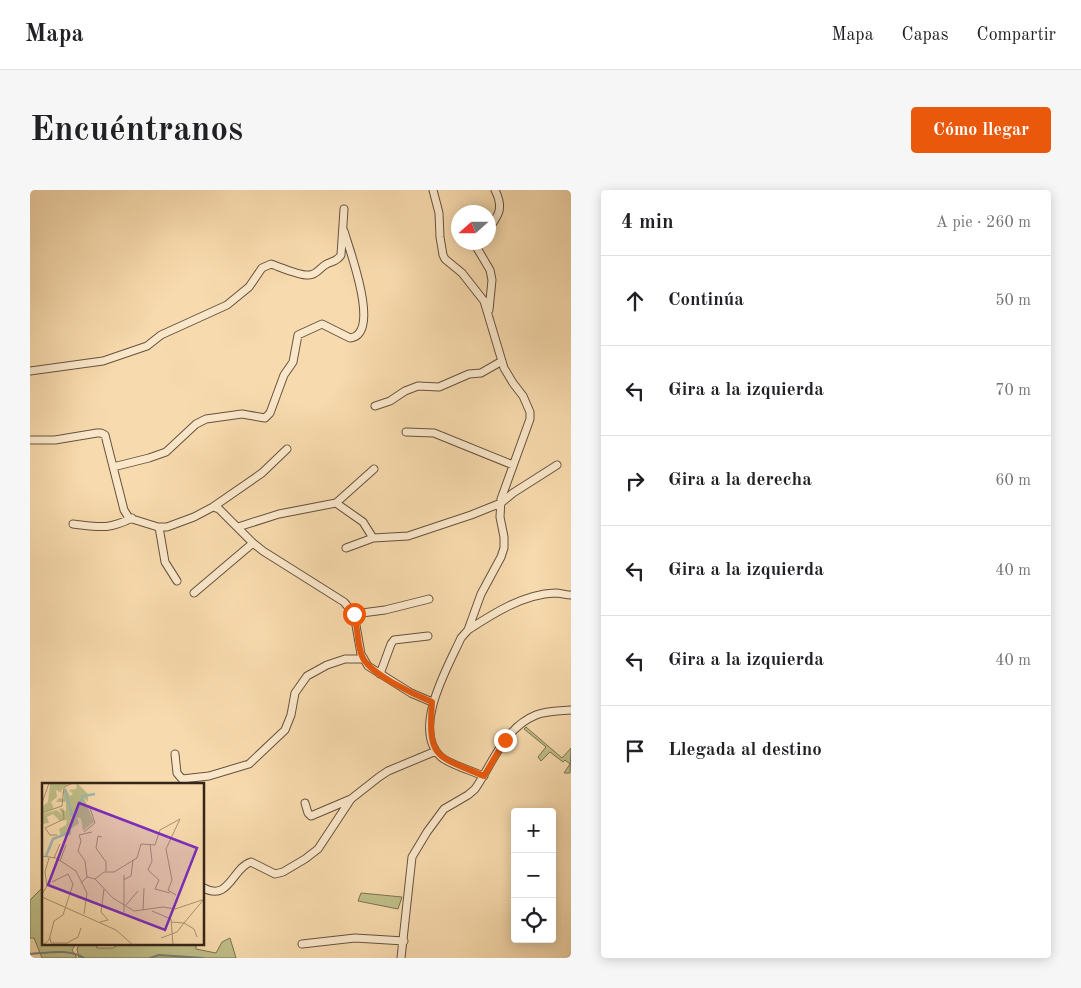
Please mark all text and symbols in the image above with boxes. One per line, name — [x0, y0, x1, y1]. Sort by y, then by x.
text: Mapa — [25, 23, 84, 47]
text: Mapa — [831, 26, 874, 44]
text: Capas — [902, 26, 949, 44]
text: Compartir — [977, 26, 1056, 44]
button: Cómo llegar — [911, 107, 1051, 153]
text: Encuéntranos — [30, 113, 243, 148]
north arrow — [451, 205, 496, 250]
text: 4 min — [621, 212, 674, 233]
text: A pie · 260 m — [936, 215, 1031, 231]
icon: ahead — [621, 287, 649, 315]
text: Continúa — [668, 291, 744, 310]
text: 50 m — [995, 293, 1031, 309]
icon: left — [621, 377, 649, 405]
text: Gira a la izquierda — [668, 381, 824, 400]
text: 70 m — [995, 383, 1031, 399]
icon: right — [621, 467, 649, 495]
text: Gira a la derecha — [668, 471, 812, 490]
text: 60 m — [995, 473, 1031, 489]
icon: left — [621, 557, 649, 585]
text: Gira a la izquierda — [668, 561, 824, 580]
text: 40 m — [995, 563, 1031, 579]
route start — [343, 603, 366, 626]
icon: left — [621, 647, 649, 675]
text: Gira a la izquierda — [668, 651, 824, 670]
text: 40 m — [995, 653, 1031, 669]
route end — [494, 729, 517, 752]
icon: arrive — [621, 737, 649, 765]
text: Llegada al destino — [668, 741, 822, 760]
inset map — [42, 783, 205, 946]
map controls — [511, 808, 556, 943]
button: + — [511, 808, 556, 853]
button: − — [511, 853, 556, 898]
button: locate — [511, 898, 556, 943]

